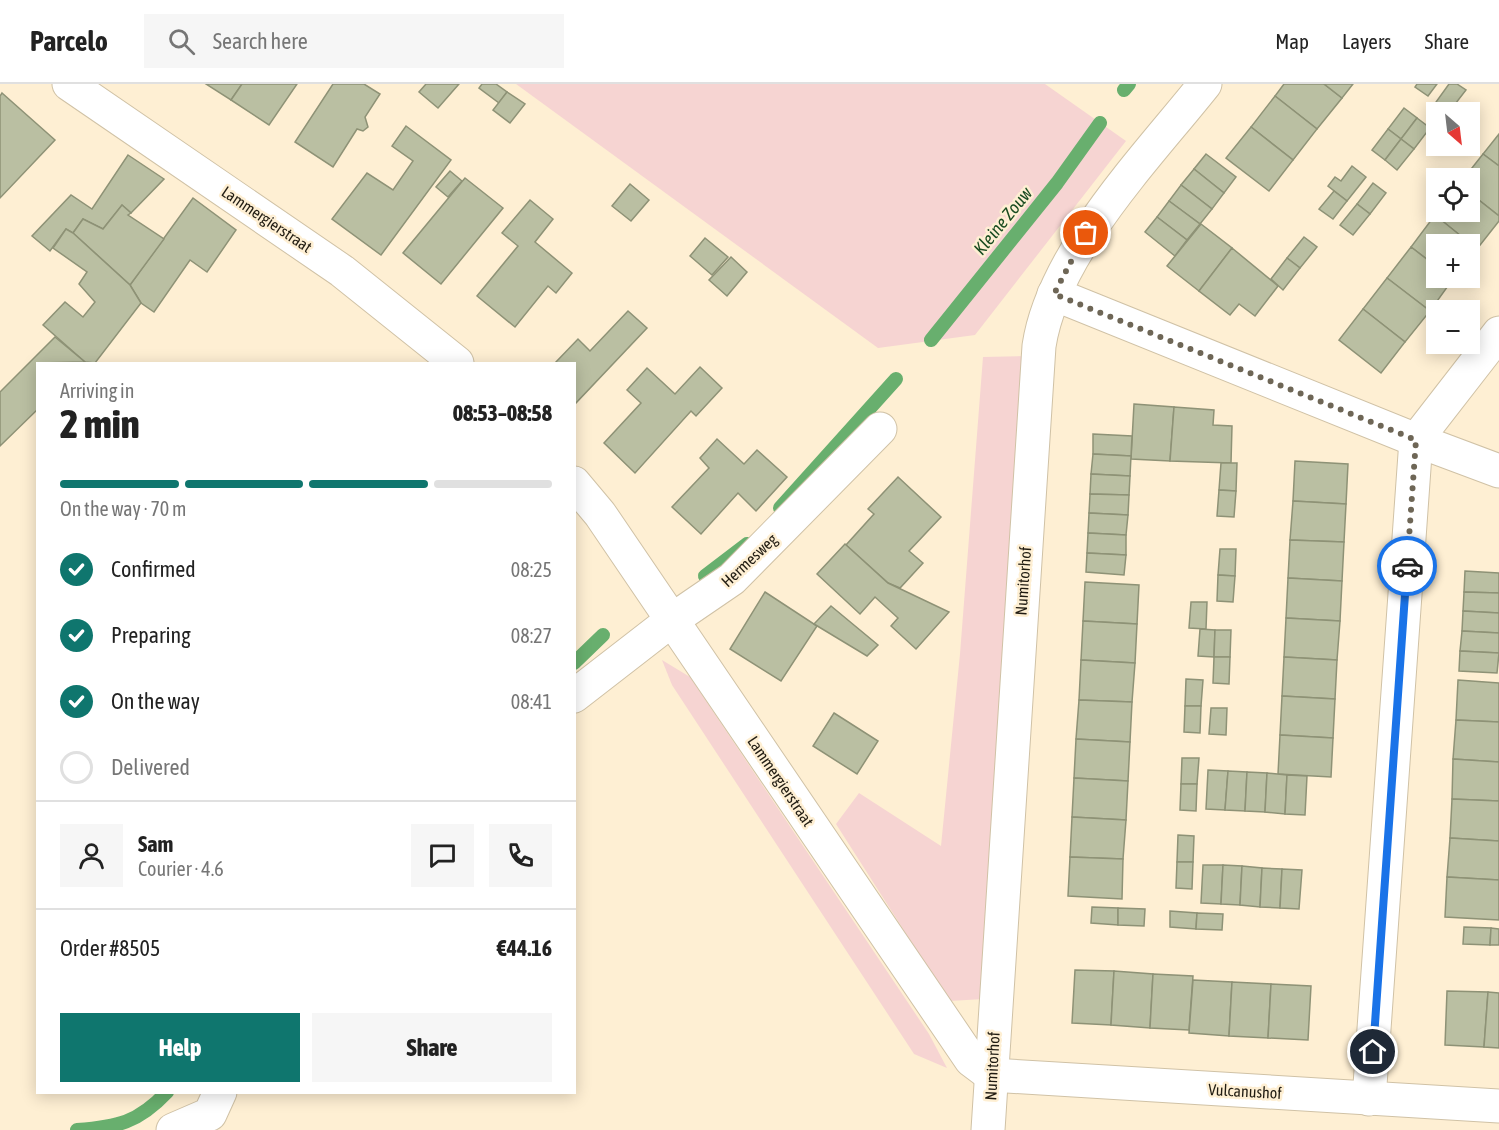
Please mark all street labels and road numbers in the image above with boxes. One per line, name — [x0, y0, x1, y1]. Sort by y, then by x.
street label: Lammergierstraat — [218, 182, 316, 257]
street label: Hermesweg — [718, 530, 781, 591]
street label: Numitorhof — [1012, 546, 1034, 616]
street label: Lammergierstraat — [743, 732, 818, 830]
street label: Numitorhof — [981, 1031, 1003, 1101]
street label: Vulcanushof — [1208, 1080, 1283, 1102]

